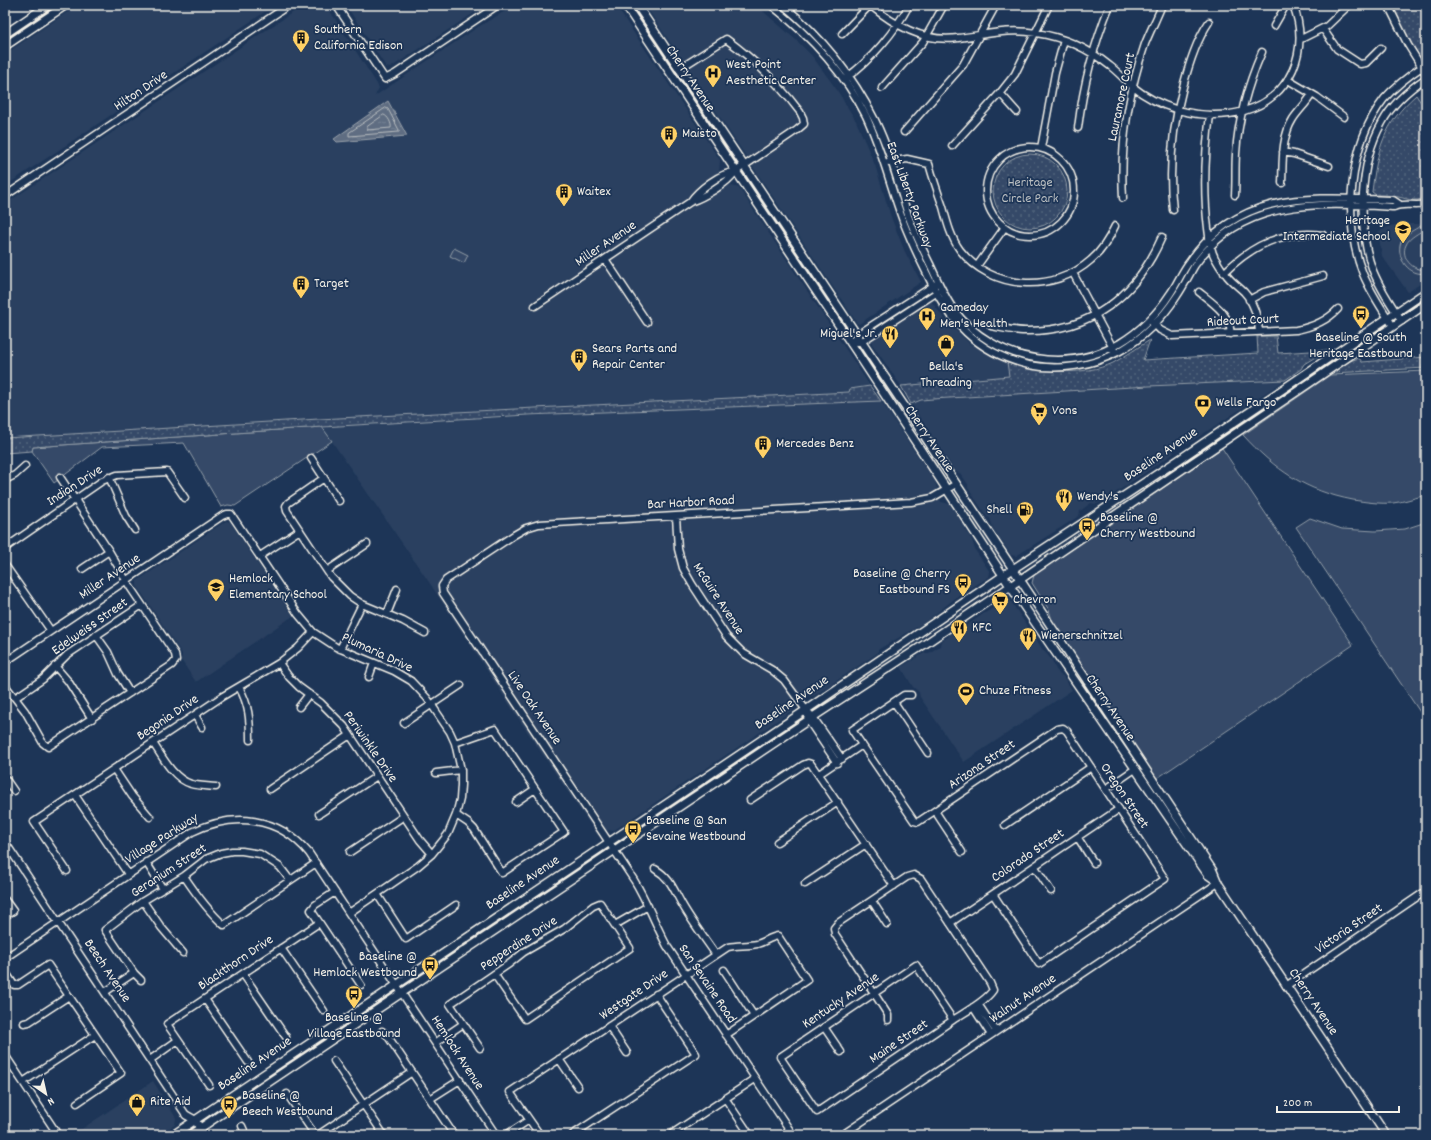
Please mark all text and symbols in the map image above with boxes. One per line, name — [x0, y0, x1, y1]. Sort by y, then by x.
place label: Southern California Edison — [314, 20, 403, 56]
building icon: Southern California Edison — [291, 28, 311, 53]
street label: Cherry Avenue — [660, 41, 720, 117]
street label: Lauramore Court — [1103, 51, 1141, 143]
place label: West Point Aesthetic Center — [726, 55, 817, 91]
hospital icon: West Point Aesthetic Center — [703, 63, 723, 88]
street label: Hilton Drive — [110, 66, 172, 116]
building icon: Maisto — [659, 124, 679, 149]
place label: Maisto — [682, 124, 717, 144]
street label: East Liberty Parkway — [880, 139, 938, 251]
park label: Heritage Circle Park — [1002, 173, 1059, 209]
building icon: Waitex — [554, 182, 574, 207]
place label: Waitex — [577, 182, 611, 202]
place label: Heritage Intermediate School — [1283, 211, 1391, 247]
street label: Miller Avenue — [571, 216, 641, 272]
school or university icon: Heritage Intermediate School — [1393, 219, 1413, 244]
building icon: Target — [291, 274, 311, 299]
place label: Target — [314, 274, 349, 294]
place label: Gameday Men's Health — [940, 298, 1008, 334]
bus stop icon: Baseline @ South Heritage Eastbound — [1351, 304, 1371, 329]
hospital icon: Gameday Men's Health — [917, 306, 937, 331]
street label: Rideout Court — [1206, 309, 1280, 333]
place label: Miguel's Jr. — [820, 324, 877, 344]
restaurant icon: Miguel's Jr. — [880, 324, 900, 349]
place label: Baseline @ South Heritage Eastbound — [1309, 328, 1413, 364]
shop icon: Bella's Threading — [936, 333, 956, 358]
place label: Sears Parts and Repair Center — [592, 339, 677, 375]
building icon: Sears Parts and Repair Center — [569, 347, 589, 372]
place label: Bella's Threading — [920, 357, 972, 393]
bank icon: Wells Fargo — [1193, 393, 1213, 418]
place label: Wells Fargo — [1216, 393, 1276, 413]
street label: Cherry Avenue — [899, 401, 959, 477]
supermarket icon: Vons — [1029, 401, 1049, 426]
place label: Vons — [1052, 401, 1077, 421]
street label: Baseline Avenue — [1120, 423, 1202, 487]
building icon: Mercedes Benz — [753, 434, 773, 459]
place label: Mercedes Benz — [776, 434, 854, 454]
street label: Indian Drive — [43, 460, 107, 512]
restaurant icon: Wendy's — [1054, 487, 1074, 512]
place label: Wendy's — [1077, 487, 1119, 507]
street label: Bar Harbor Road — [647, 491, 735, 515]
place label: Shell — [987, 500, 1013, 520]
fuel station icon: Shell — [1015, 500, 1035, 525]
place label: Baseline @ Cherry Westbound — [1100, 508, 1195, 544]
bus stop icon: Baseline @ Cherry Westbound — [1077, 516, 1097, 541]
street label: Miller Avenue — [75, 549, 145, 605]
street label: McGuire Avenue — [687, 559, 749, 639]
place label: Baseline @ Cherry Eastbound FS — [853, 564, 950, 600]
place label: Hemlock Elementary School — [229, 569, 328, 605]
bus stop icon: Baseline @ Cherry Eastbound FS — [953, 572, 973, 597]
school or university icon: Hemlock Elementary School — [206, 577, 226, 602]
supermarket icon: Chevron — [990, 590, 1010, 615]
place label: Chevron — [1013, 590, 1056, 610]
street label: Edelweiss Street — [48, 593, 132, 661]
restaurant icon: KFC — [949, 618, 969, 643]
place label: KFC — [972, 618, 992, 638]
restaurant icon: Wienerschnitzel — [1018, 626, 1038, 651]
place label: Wienerschnitzel — [1041, 626, 1123, 646]
street label: Plumaria Drive — [338, 628, 416, 678]
street label: Live Oak Avenue — [502, 667, 566, 749]
street label: Cherry Avenue — [1080, 670, 1140, 746]
street label: Baseline Avenue — [751, 671, 833, 735]
sports icon: Chuze Fitness — [956, 681, 976, 706]
place label: Chuze Fitness — [979, 681, 1052, 701]
street label: Begonia Drive — [133, 690, 203, 746]
street label: Periwinkle Drive — [338, 707, 402, 787]
street label: Arizona Street — [944, 735, 1020, 795]
street label: Oregon Street — [1095, 759, 1153, 833]
street label: Village Parkway — [121, 808, 203, 870]
place label: Baseline @ San Sevaine Westbound — [646, 811, 746, 847]
bus stop icon: Baseline @ San Sevaine Westbound — [623, 819, 643, 844]
street label: Colorado Street — [987, 824, 1069, 888]
street label: Geranium Street — [127, 839, 211, 903]
street label: Baseline Avenue — [482, 851, 564, 915]
street label: Victoria Street — [1311, 899, 1387, 959]
street label: Pepperdine Drive — [476, 911, 562, 977]
street label: Blackthorn Drive — [194, 930, 278, 996]
street label: Beech Avenue — [78, 935, 136, 1007]
street label: San Sevaine Road — [673, 940, 741, 1028]
place label: Baseline @ Hemlock Westbound — [313, 947, 417, 983]
bus stop icon: Baseline @ Hemlock Westbound — [420, 955, 440, 980]
street label: Westgate Drive — [595, 964, 673, 1026]
street label: Cherry Avenue — [1283, 964, 1343, 1040]
street label: Kentucky Avenue — [799, 968, 883, 1034]
street label: Walnut Avenue — [985, 969, 1061, 1029]
bus stop icon: Baseline @ Village Eastbound — [344, 984, 364, 1009]
place label: Baseline @ Village Eastbound — [307, 1008, 401, 1044]
street label: Hemlock Avenue — [425, 1012, 489, 1094]
street label: Maine Street — [866, 1015, 932, 1069]
street label: Baseline Avenue — [214, 1032, 296, 1096]
north arrow — [26, 1074, 66, 1114]
place label: Baseline @ Beech Westbound — [242, 1086, 333, 1122]
scale bar — [1277, 1088, 1399, 1114]
text: N — [43, 1092, 57, 1109]
shop icon: Rite Aid — [127, 1092, 147, 1117]
place label: Rite Aid — [150, 1092, 191, 1112]
bus stop icon: Baseline @ Beech Westbound — [219, 1094, 239, 1119]
text: 200 m — [1283, 1095, 1312, 1112]

